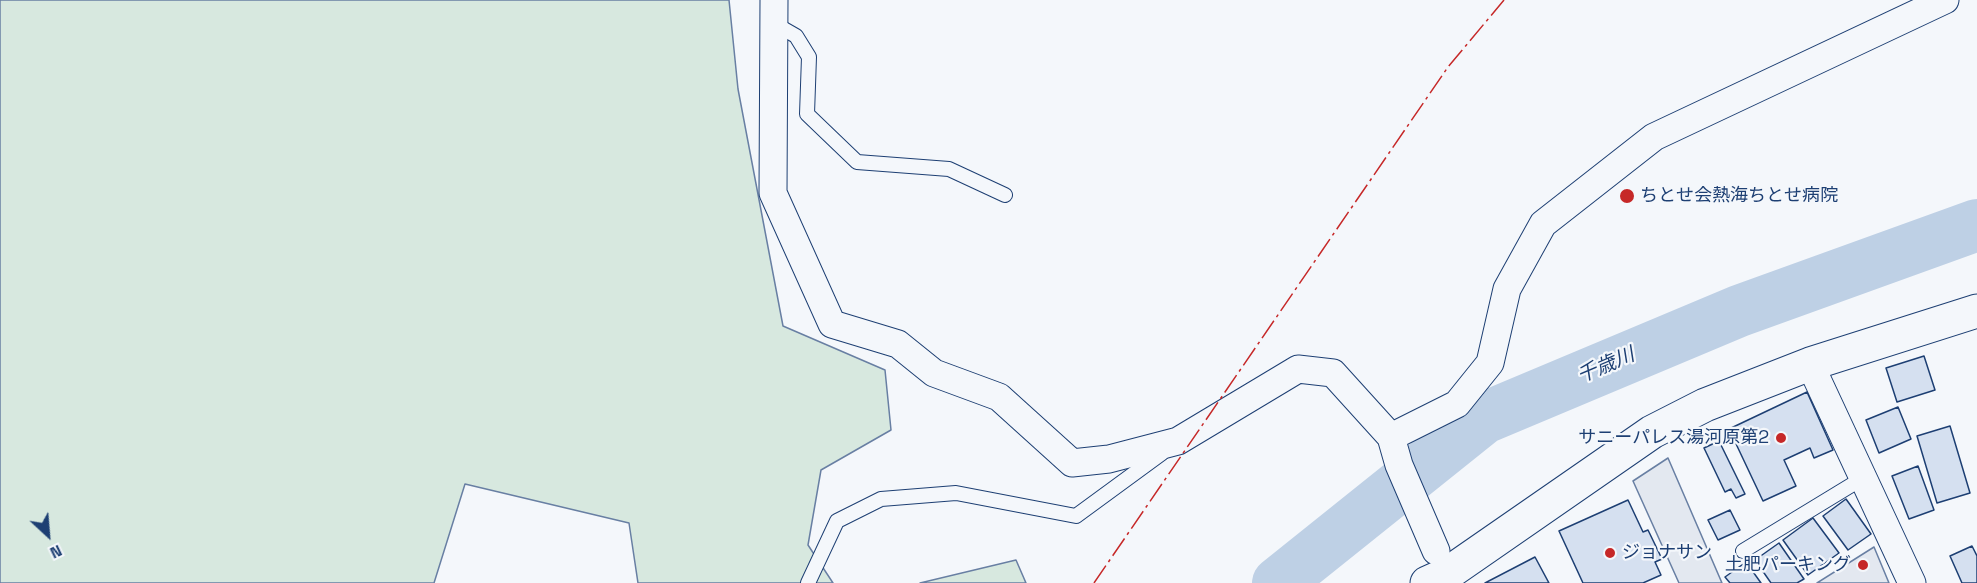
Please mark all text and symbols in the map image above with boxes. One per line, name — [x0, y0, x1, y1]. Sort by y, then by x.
place label: ちとせ会熱海ちとせ病院 — [1640, 185, 1838, 207]
marker: ちとせ会熱海ちとせ病院 — [1618, 187, 1636, 205]
water label: 千歳川 — [1574, 343, 1638, 389]
place label: サニーパレス湯河原第2 — [1578, 427, 1769, 449]
marker: サニーパレス湯河原第2 — [1774, 431, 1788, 445]
north arrow — [18, 505, 78, 565]
text: N — [47, 540, 66, 563]
place label: ジョナサン — [1622, 542, 1712, 564]
marker: ジョナサン — [1603, 546, 1617, 560]
place label: 土肥パーキング — [1725, 554, 1851, 576]
marker: 土肥パーキング — [1856, 558, 1870, 572]

